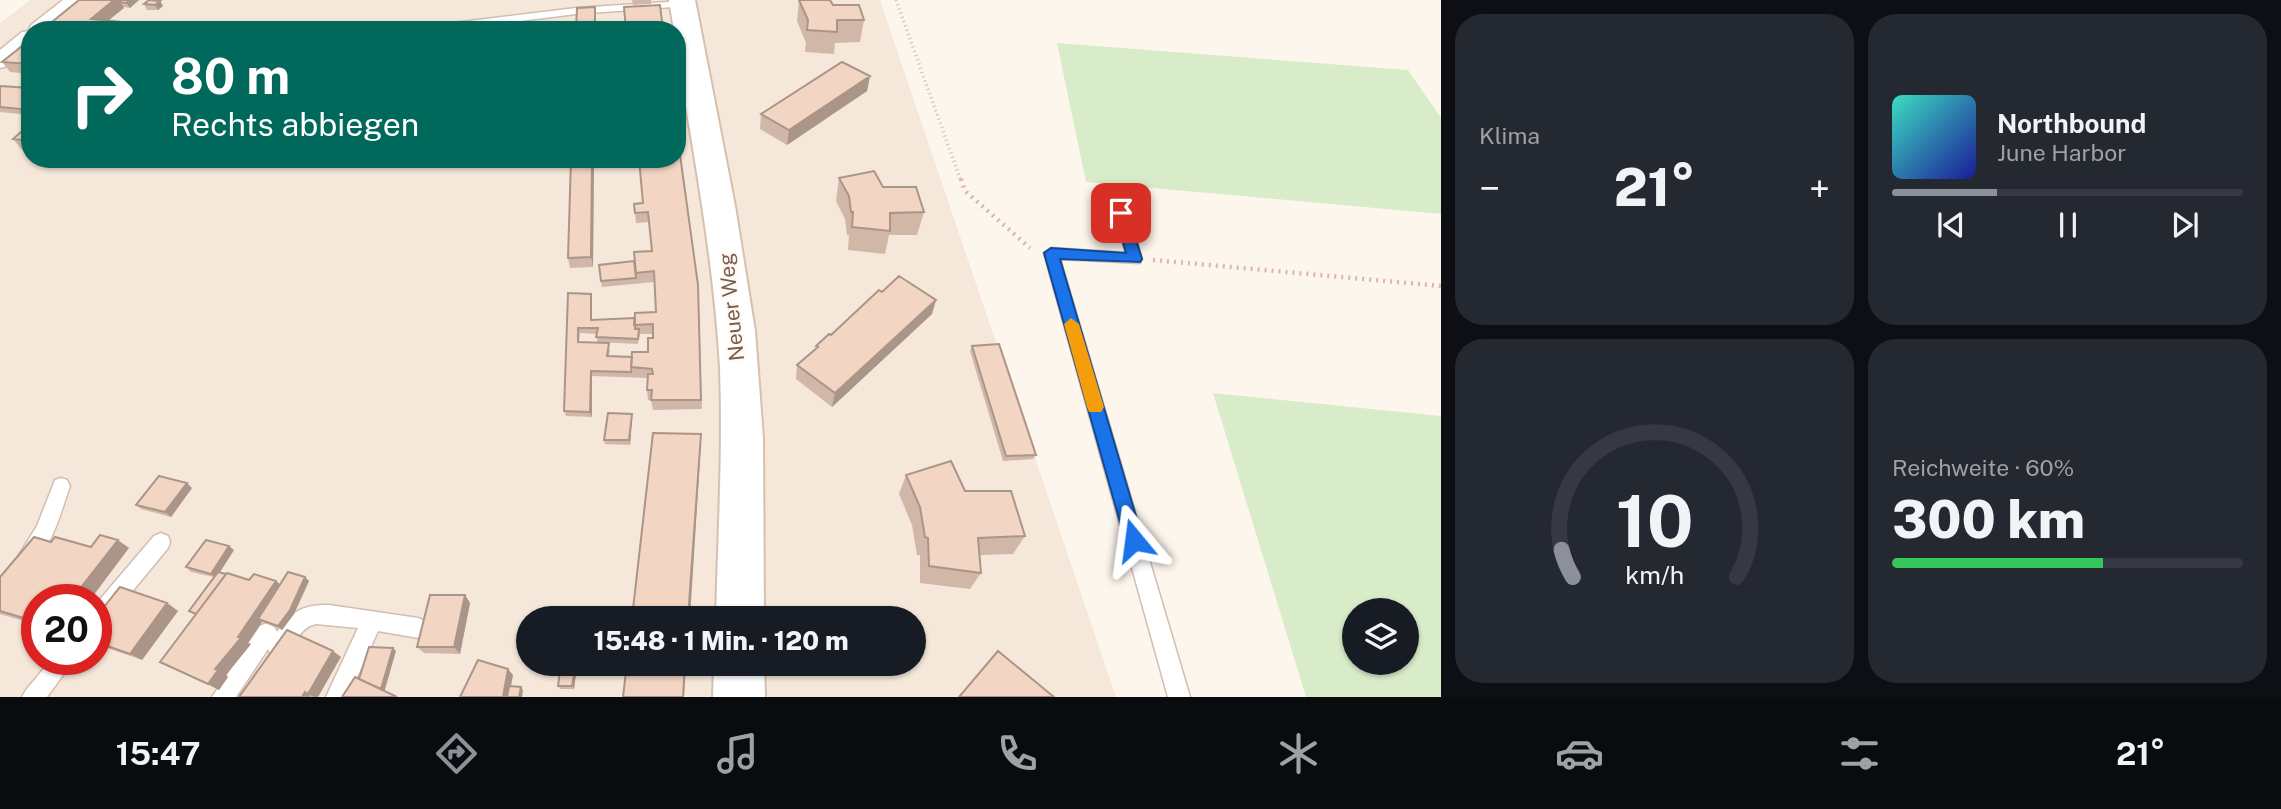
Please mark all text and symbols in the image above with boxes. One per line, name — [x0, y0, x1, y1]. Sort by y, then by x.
text: 80 m — [171, 47, 290, 105]
icon: right — [56, 49, 147, 140]
text: Rechts abbiegen — [171, 106, 419, 143]
text: Northbound — [1997, 108, 2146, 139]
text: Klima — [1479, 122, 1540, 149]
text: June Harbor — [1997, 139, 2126, 166]
text: 21° — [1614, 157, 1695, 218]
text: − — [1479, 166, 1500, 211]
text: + — [1809, 166, 1830, 211]
pin — [1091, 183, 1151, 243]
icon: arrive — [1102, 194, 1140, 232]
icon: previous — [1932, 206, 1970, 244]
icon: pause — [2049, 206, 2087, 244]
icon: next — [2166, 206, 2204, 244]
street label: Neuer Weg — [713, 252, 749, 362]
text: Reichweite · 60% — [1892, 454, 2074, 481]
text: 10 — [1615, 478, 1694, 563]
text: 300 km — [1892, 489, 2085, 550]
position arrow — [1097, 503, 1171, 577]
text: km/h — [1625, 560, 1684, 590]
speed limit sign: 20 — [21, 584, 112, 675]
map controls — [1342, 598, 1419, 675]
button: layers — [1342, 598, 1419, 675]
text: 15:48 · 1 Min. · 120 m — [593, 625, 849, 656]
icon: directions — [432, 729, 481, 778]
icon: music — [713, 729, 762, 778]
icon: phone — [993, 729, 1042, 778]
icon: climate — [1274, 729, 1323, 778]
icon: car — [1555, 729, 1604, 778]
icon: filters — [1835, 729, 1884, 778]
text: 15:47 — [116, 735, 201, 772]
text: 21° — [2116, 735, 2165, 772]

